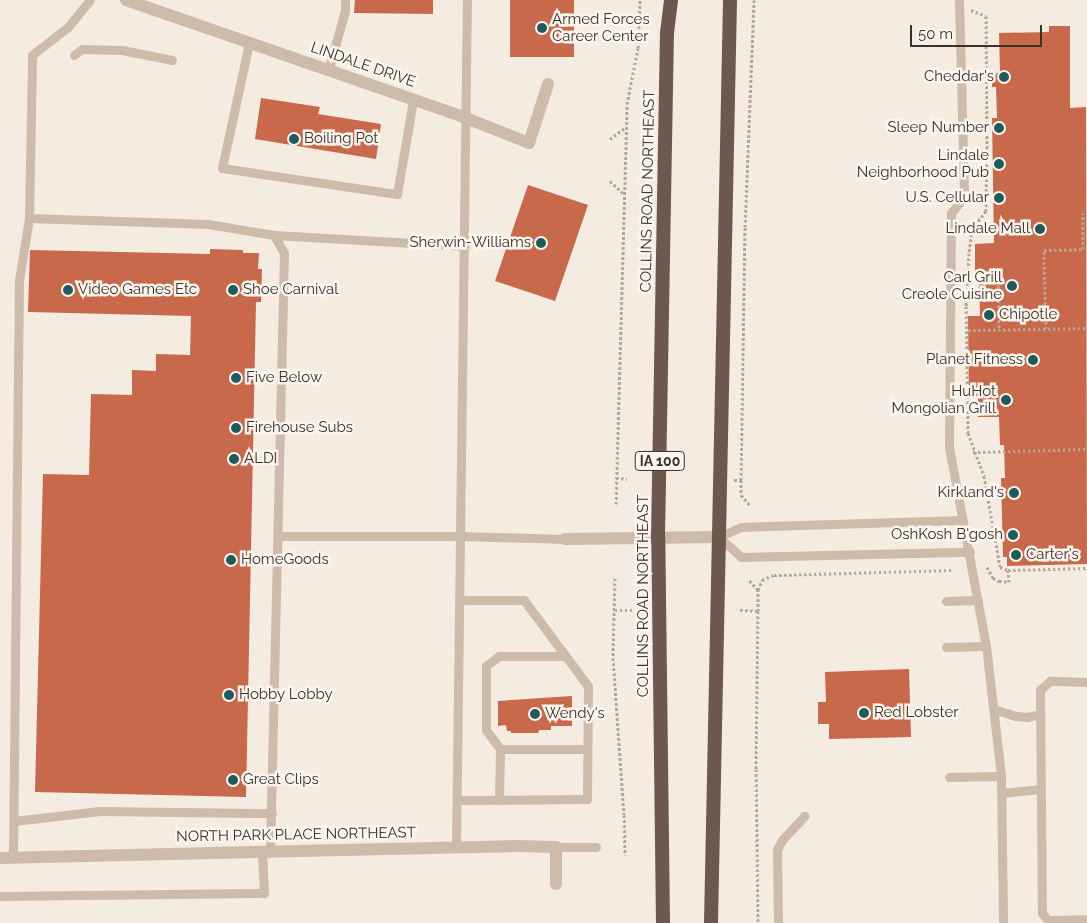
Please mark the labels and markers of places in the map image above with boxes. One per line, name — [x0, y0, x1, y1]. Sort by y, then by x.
place label: Armed Forces Career Center — [552, 10, 650, 45]
marker: Armed Forces Career Center — [536, 22, 548, 34]
place label: Cheddar's — [924, 68, 994, 86]
marker: Cheddar's — [998, 71, 1010, 83]
place label: Sleep Number — [888, 119, 989, 137]
marker: Sleep Number — [993, 122, 1005, 134]
place label: Boiling Pot — [304, 130, 378, 148]
marker: Boiling Pot — [288, 133, 300, 145]
place label: Lindale Neighborhood Pub — [857, 146, 989, 181]
marker: Lindale Neighborhood Pub — [993, 158, 1005, 170]
place label: U.S. Cellular — [906, 189, 989, 207]
marker: U.S. Cellular — [993, 192, 1005, 204]
place label: Lindale Mall — [946, 220, 1030, 238]
marker: Lindale Mall — [1034, 223, 1046, 235]
place label: Sherwin-Williams — [409, 234, 531, 252]
marker: Sherwin-Williams — [535, 237, 547, 249]
place label: Carl Grill Creole Cuisine — [902, 268, 1002, 303]
marker: Carl Grill Creole Cuisine — [1006, 280, 1018, 292]
place label: Video Games Etc — [78, 281, 197, 299]
place label: Shoe Carnival — [243, 281, 338, 299]
marker: Video Games Etc — [62, 284, 74, 296]
marker: Shoe Carnival — [227, 284, 239, 296]
place label: Chipotle — [999, 306, 1057, 324]
marker: Chipotle — [983, 309, 995, 321]
place label: Planet Fitness — [926, 351, 1023, 369]
marker: Planet Fitness — [1027, 354, 1039, 366]
place label: Five Below — [246, 369, 322, 387]
marker: Five Below — [230, 372, 242, 384]
place label: HuHot Mongolian Grill — [892, 382, 996, 417]
marker: HuHot Mongolian Grill — [1000, 394, 1012, 406]
place label: Firehouse Subs — [246, 419, 353, 437]
marker: Firehouse Subs — [230, 422, 242, 434]
place label: ALDI — [244, 450, 277, 468]
marker: ALDI — [228, 453, 240, 465]
place label: Kirkland's — [937, 484, 1004, 502]
marker: Kirkland's — [1008, 487, 1020, 499]
place label: OshKosh B'gosh — [891, 526, 1003, 544]
marker: OshKosh B'gosh — [1007, 529, 1019, 541]
place label: Carter's — [1026, 546, 1079, 564]
marker: Carter's — [1010, 549, 1022, 561]
place label: HomeGoods — [241, 551, 329, 569]
marker: HomeGoods — [225, 554, 237, 566]
place label: Hobby Lobby — [239, 686, 333, 704]
marker: Hobby Lobby — [223, 689, 235, 701]
place label: Red Lobster — [874, 704, 958, 722]
place label: Wendy's — [545, 705, 605, 723]
marker: Red Lobster — [858, 707, 870, 719]
marker: Wendy's — [529, 708, 541, 720]
place label: Great Clips — [243, 771, 319, 789]
marker: Great Clips — [227, 774, 239, 786]

